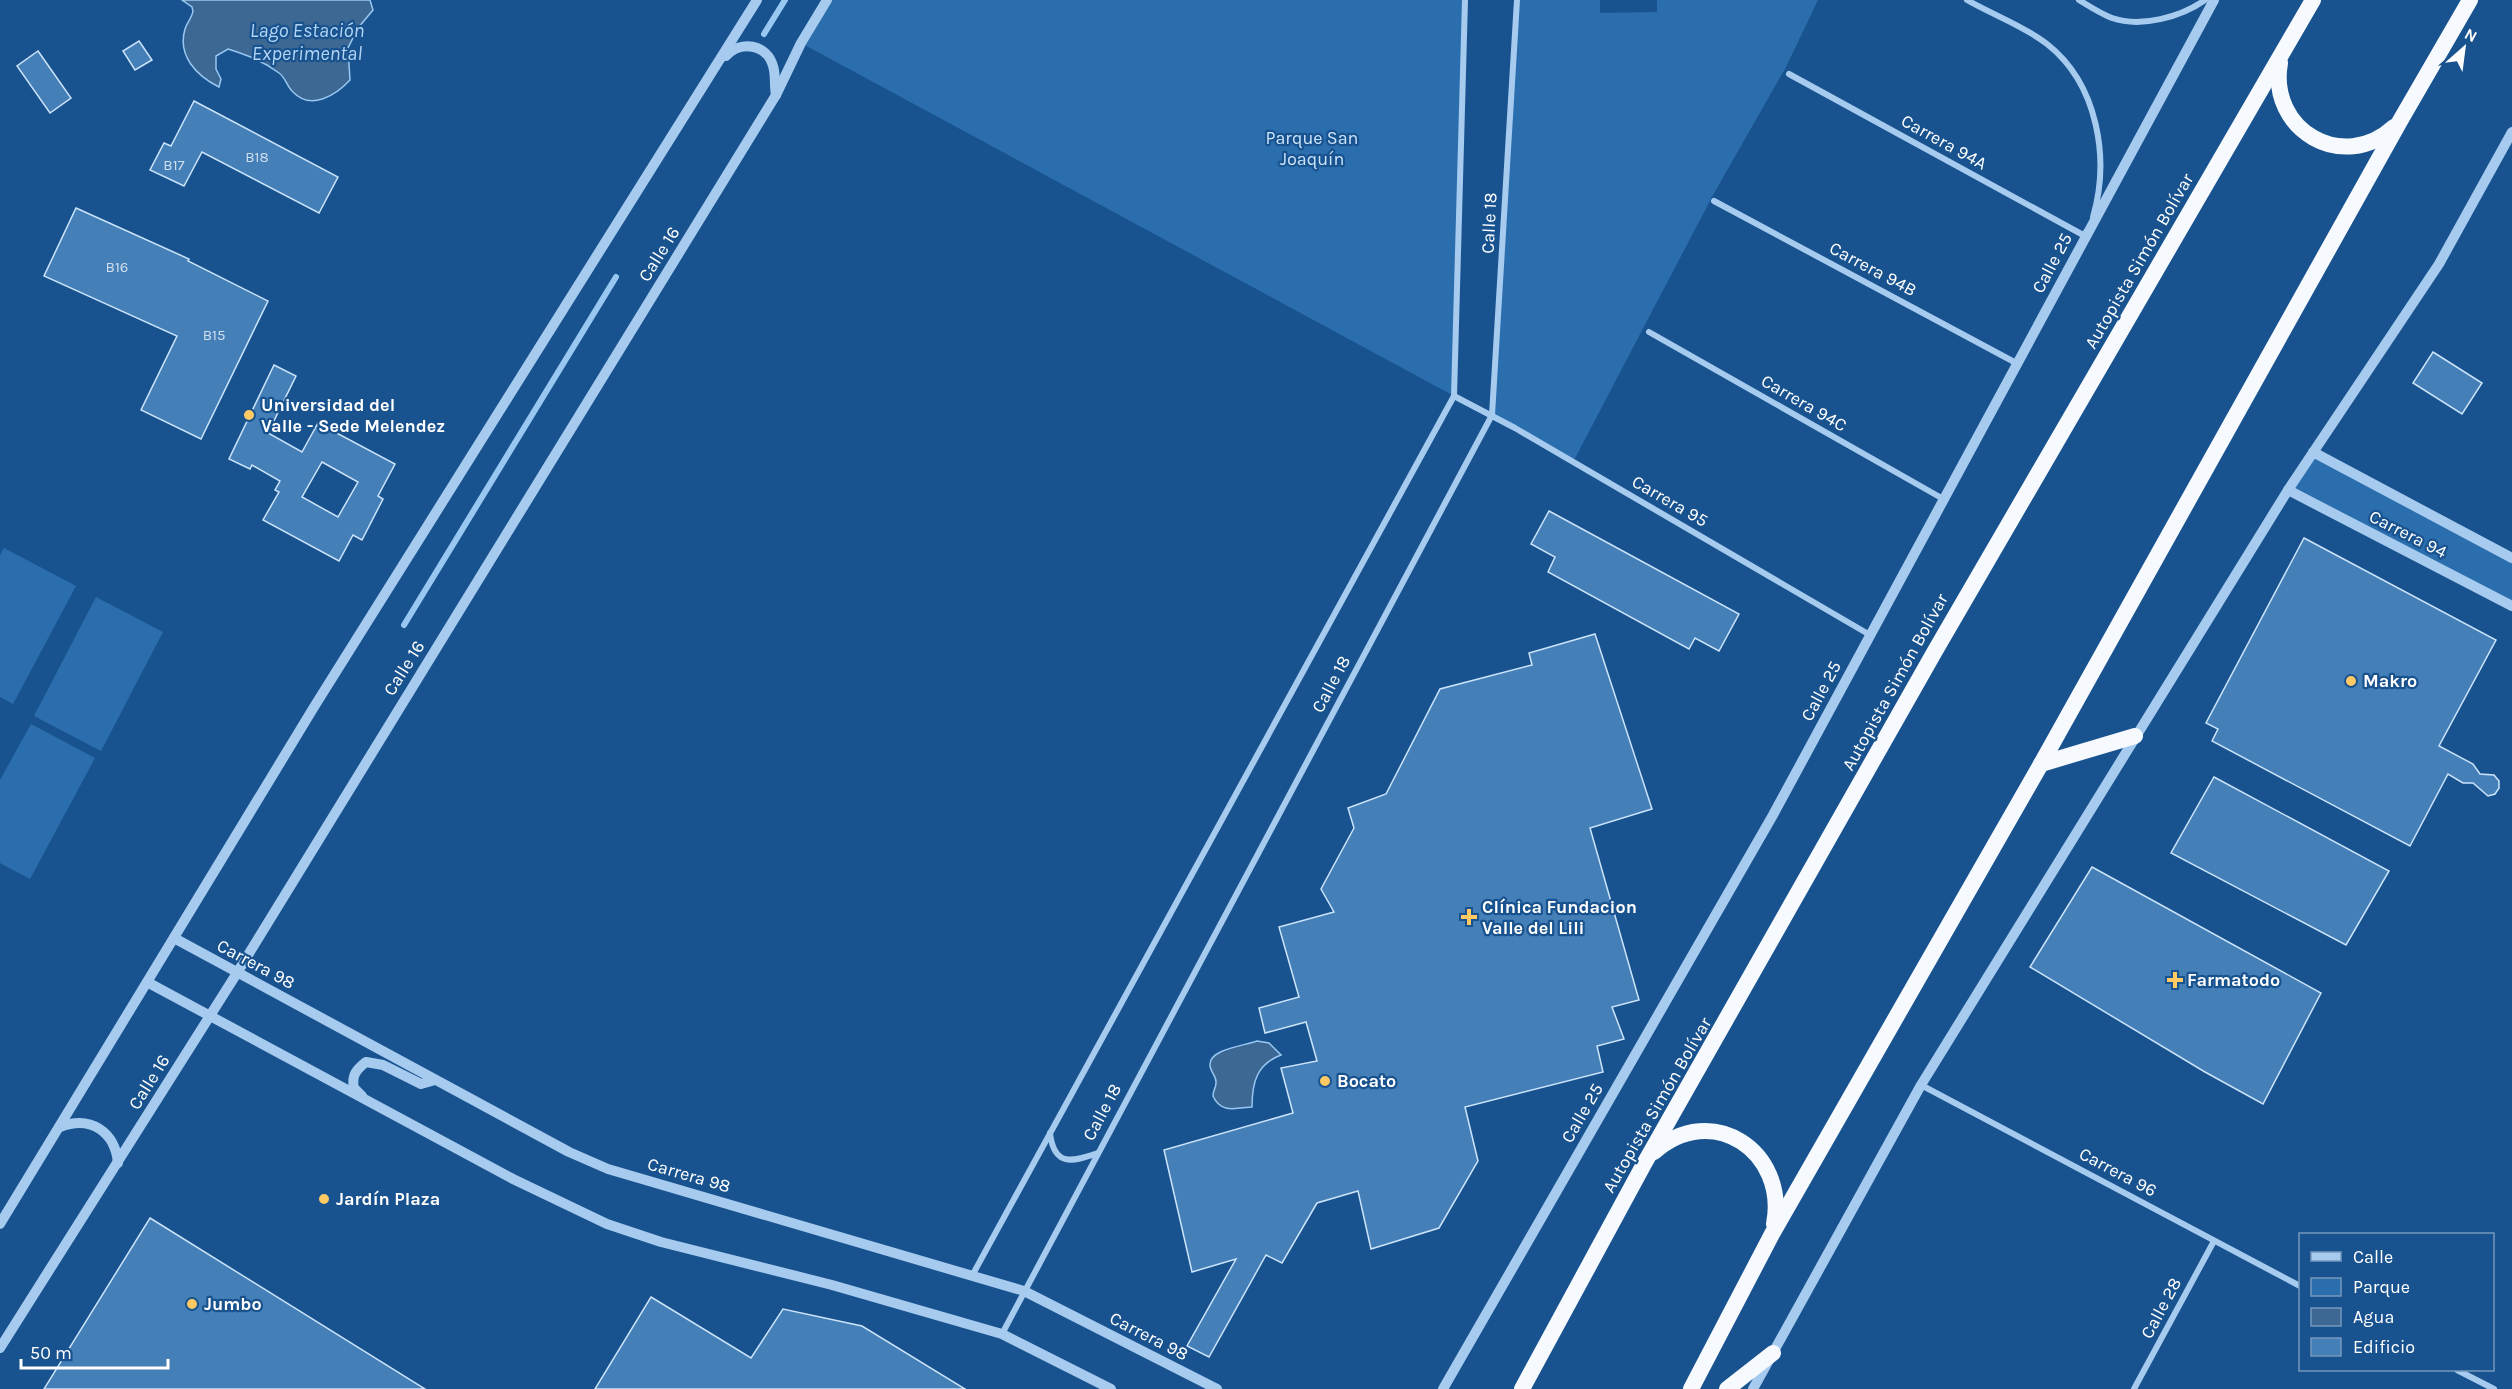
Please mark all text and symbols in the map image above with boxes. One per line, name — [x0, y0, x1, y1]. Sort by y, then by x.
north arrow — [2434, 18, 2494, 78]
water label: Lago Estación Experimental — [250, 19, 364, 65]
text: N — [2461, 24, 2480, 46]
street label: Carrera 94A — [1897, 109, 1991, 175]
park label: Parque San Joaquín — [1266, 127, 1358, 170]
house number: B18 — [245, 148, 269, 166]
house number: B17 — [163, 156, 185, 174]
street label: Autopista Simón Bolívar — [2080, 169, 2199, 353]
street label: Calle 18 — [1476, 192, 1502, 254]
street label: Calle 16 — [634, 222, 684, 286]
street label: Calle 25 — [2027, 229, 2077, 297]
street label: Carrera 94B — [1826, 237, 1920, 301]
house number: B16 — [106, 258, 128, 276]
house number: B15 — [203, 326, 225, 344]
street label: Carrera 94C — [1757, 370, 1851, 436]
place label: Universidad del Valle - Sede Melendez — [261, 394, 445, 437]
marker: Universidad del Valle - Sede Melendez — [242, 408, 256, 422]
street label: Carrera 95 — [1628, 470, 1712, 532]
street label: Carrera 94 — [2365, 505, 2451, 563]
street label: Autopista Simón Bolívar — [1837, 589, 1953, 774]
street label: Calle 16 — [379, 636, 429, 700]
street label: Calle 18 — [1307, 652, 1355, 716]
street label: Calle 25 — [1796, 657, 1846, 725]
place label: Makro — [2363, 670, 2417, 692]
marker: Makro — [2344, 674, 2358, 688]
place label: Clínica Fundacion Valle del Lili — [1482, 896, 1637, 939]
marker: Clínica Fundacion Valle del Lili — [1460, 908, 1478, 926]
street label: Carrera 98 — [213, 934, 299, 994]
place label: Farmatodo — [2187, 969, 2280, 991]
marker: Farmatodo — [2168, 973, 2182, 987]
street label: Autopista Simón Bolívar — [1598, 1013, 1717, 1197]
street label: Calle 16 — [124, 1050, 174, 1114]
place label: Bocato — [1337, 1070, 1396, 1092]
marker: Bocato — [1318, 1074, 1332, 1088]
street label: Calle 25 — [1556, 1079, 1608, 1147]
street label: Calle 18 — [1078, 1080, 1126, 1144]
street label: Carrera 96 — [2075, 1142, 2161, 1202]
street label: Carrera 98 — [645, 1153, 733, 1197]
place label: Jardín Plaza — [336, 1188, 440, 1210]
marker: Jardín Plaza — [317, 1192, 331, 1206]
legend — [2299, 1233, 2494, 1371]
text: Calle — [2353, 1246, 2393, 1268]
street label: Calle 28 — [2136, 1274, 2186, 1342]
text: Parque — [2353, 1276, 2410, 1298]
place label: Jumbo — [204, 1293, 262, 1315]
marker: Jumbo — [185, 1297, 199, 1311]
text: Agua — [2353, 1306, 2394, 1328]
street label: Carrera 98 — [1106, 1307, 1192, 1365]
scale bar — [21, 1332, 168, 1370]
text: Edificio — [2353, 1336, 2415, 1358]
text: 50 m — [30, 1342, 72, 1364]

